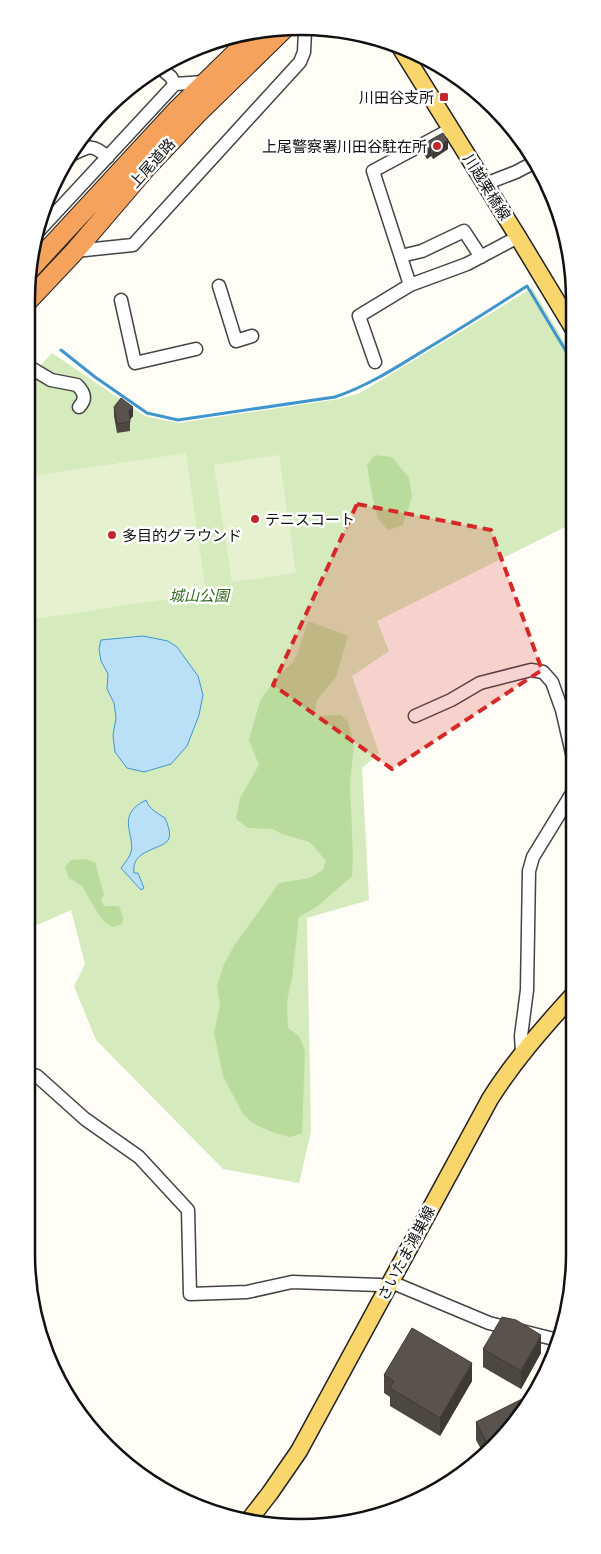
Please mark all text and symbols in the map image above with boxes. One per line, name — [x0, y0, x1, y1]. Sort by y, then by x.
place label: 川田谷支所 — [359, 88, 434, 107]
marker: 川田谷支所 — [438, 91, 450, 103]
street label: 上尾道路 — [125, 134, 179, 192]
place label: 上尾警察署川田谷駐在所 — [262, 137, 427, 156]
marker: 上尾警察署川田谷駐在所 — [431, 140, 443, 152]
street label: 川越栗橋線 — [459, 150, 515, 224]
place label: テニスコート — [265, 510, 355, 529]
marker: テニスコート — [249, 513, 261, 525]
place label: 多目的グラウンド — [122, 526, 242, 545]
marker: 多目的グラウンド — [106, 529, 118, 541]
park label: 城山公園 — [169, 586, 231, 605]
street label: さいたま鴻巣線 — [373, 1202, 439, 1304]

